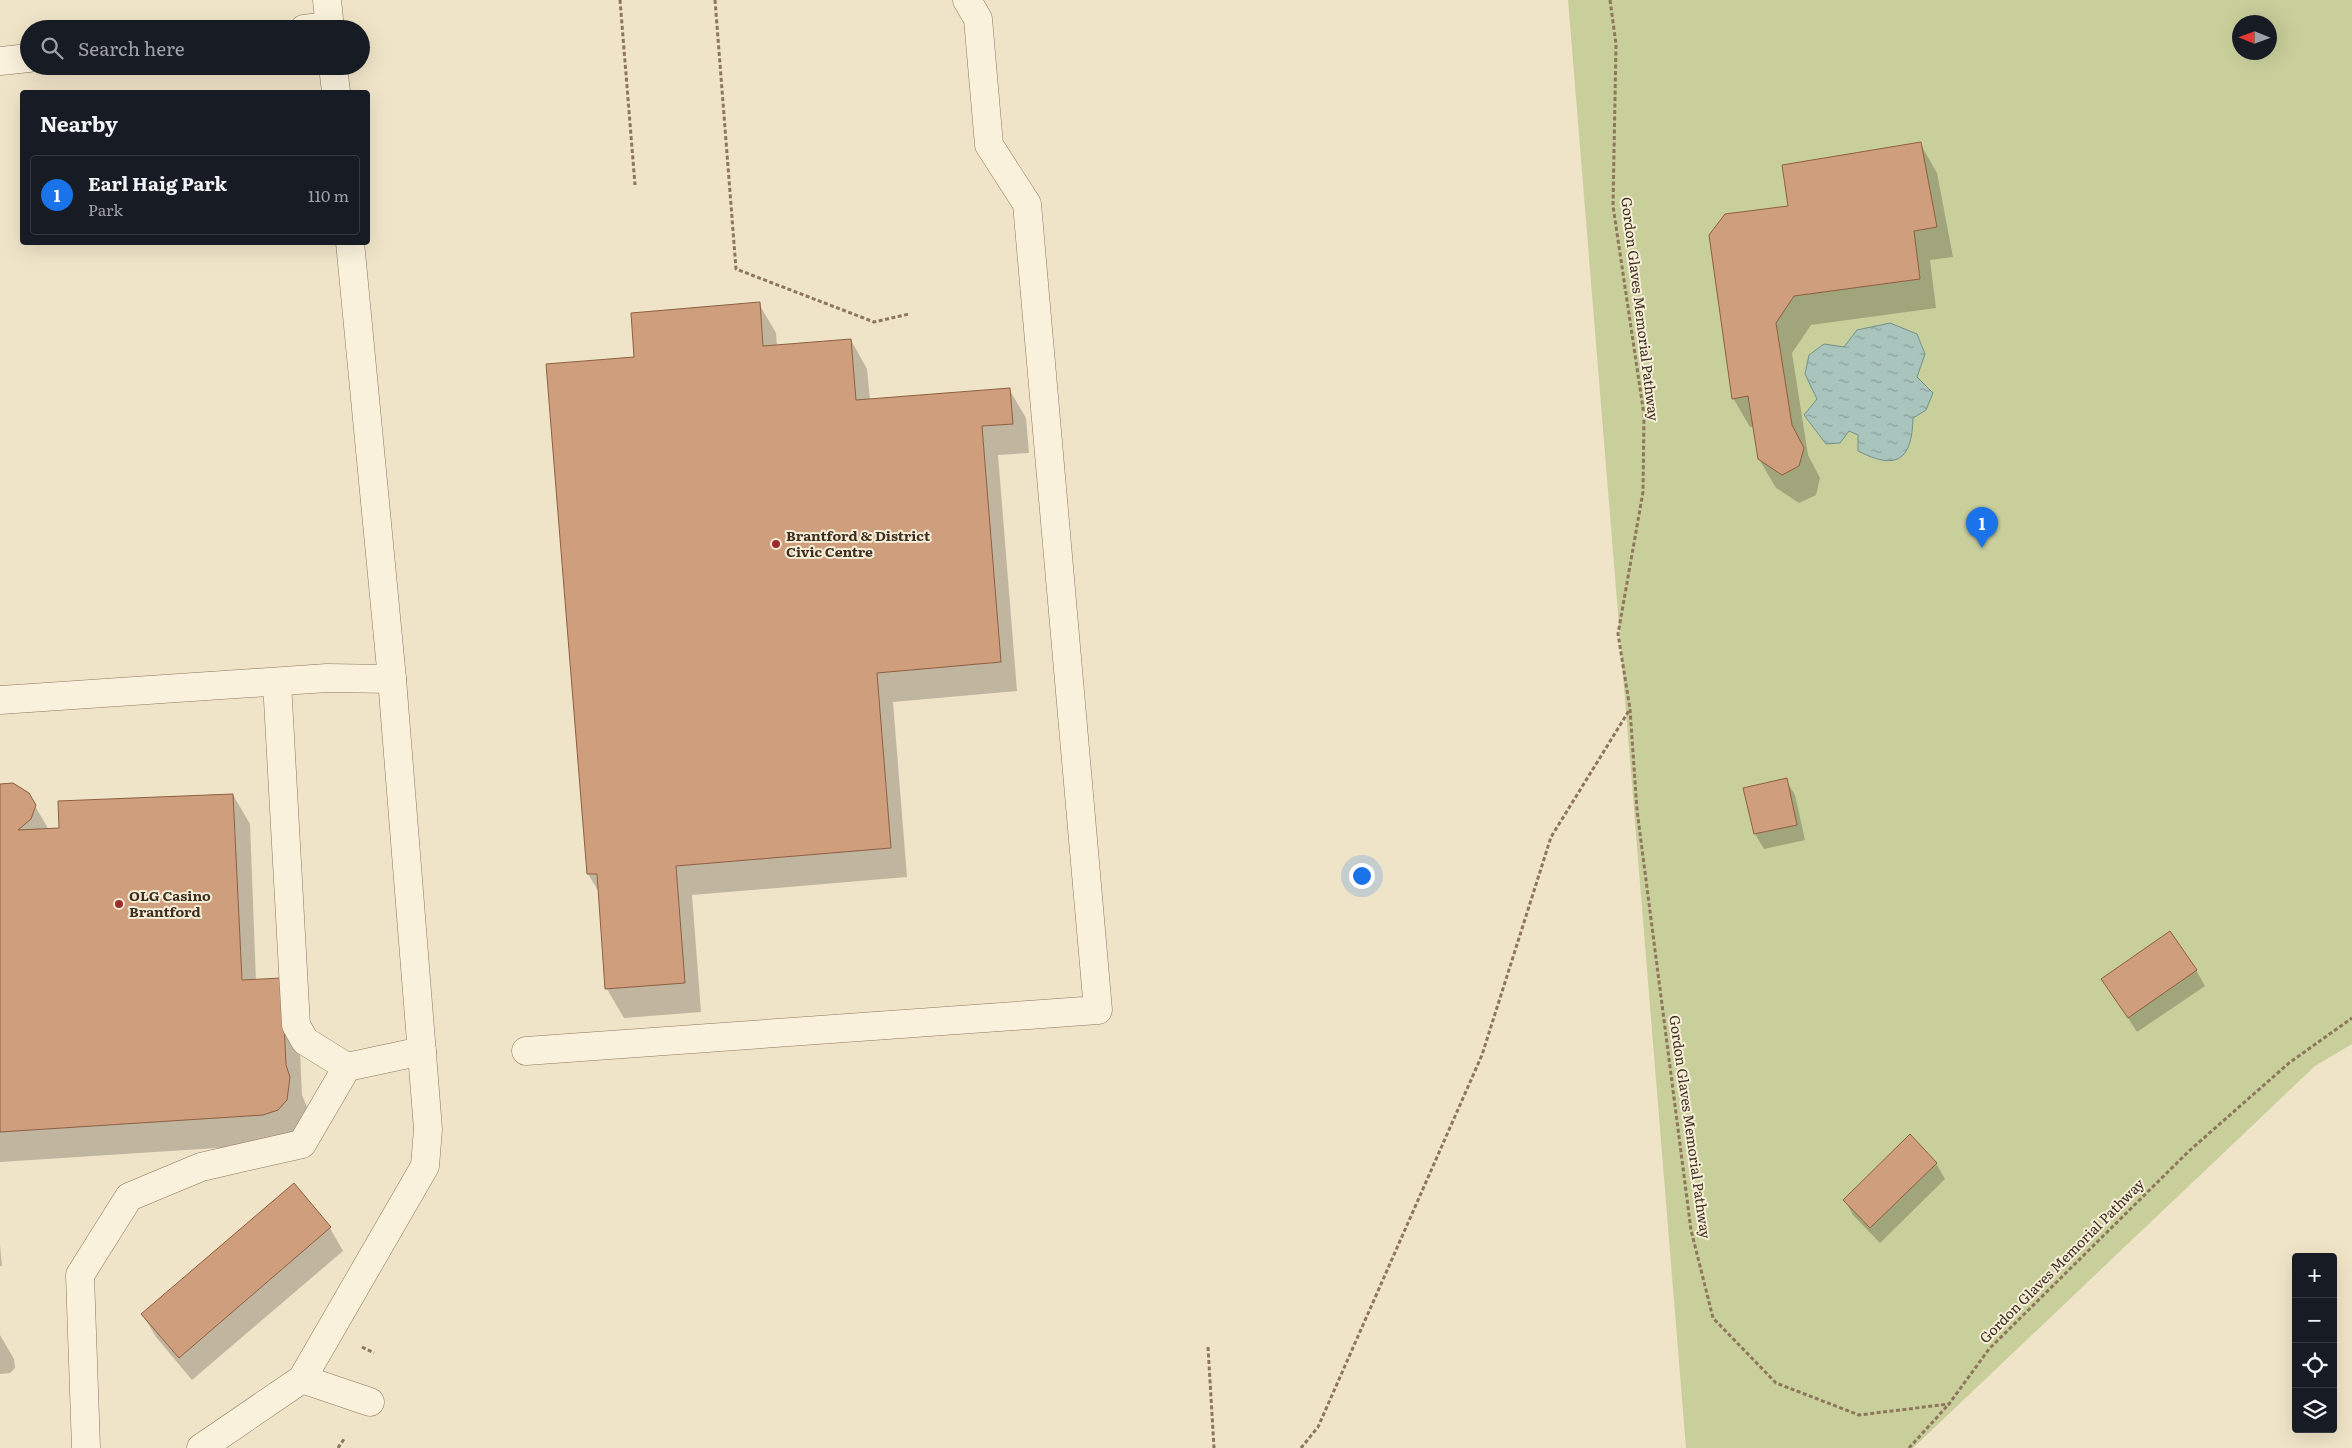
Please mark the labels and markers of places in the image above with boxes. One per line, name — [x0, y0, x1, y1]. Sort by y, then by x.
pin: 1 — [1966, 507, 1998, 548]
place label: Brantford & District Civic Centre — [786, 525, 931, 561]
marker: Brantford & District Civic Centre — [770, 538, 782, 550]
place label: OLG Casino Brantford — [129, 885, 211, 921]
marker: OLG Casino Brantford — [113, 898, 125, 910]

